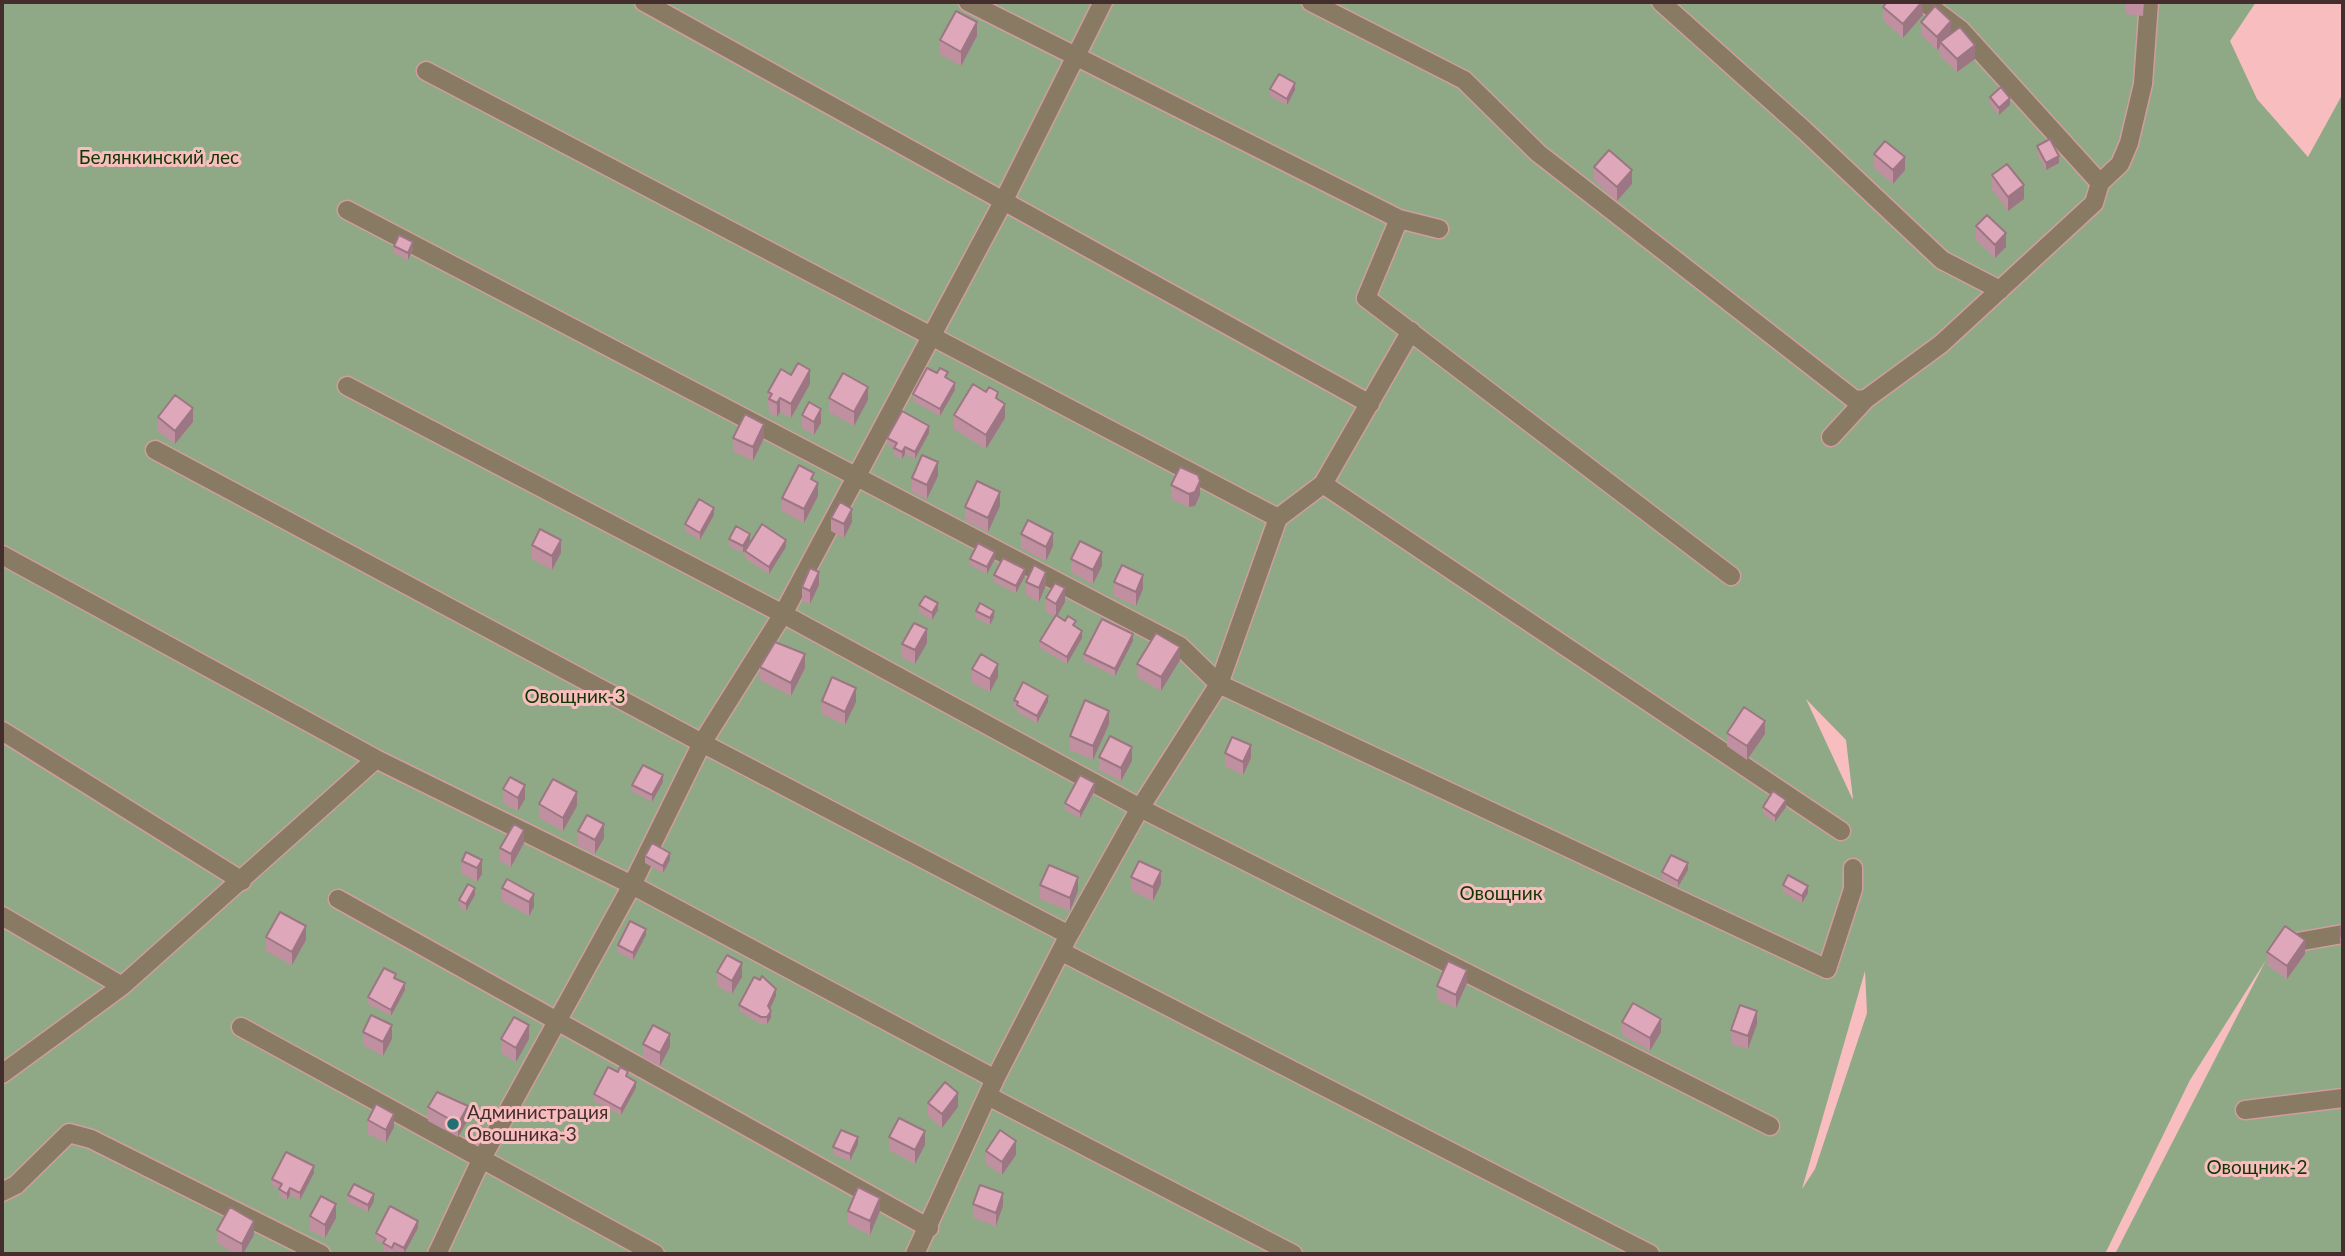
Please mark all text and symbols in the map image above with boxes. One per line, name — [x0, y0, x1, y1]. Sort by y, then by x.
park label: Белянкинский лес — [79, 147, 239, 169]
park label: Овощник-3 — [525, 686, 625, 708]
park label: Овощник — [1459, 883, 1543, 905]
place label: Администрация Овошника-3 — [467, 1102, 608, 1146]
marker: Администрация Овошника-3 — [445, 1116, 461, 1132]
park label: Овощник-2 — [2207, 1157, 2307, 1179]

